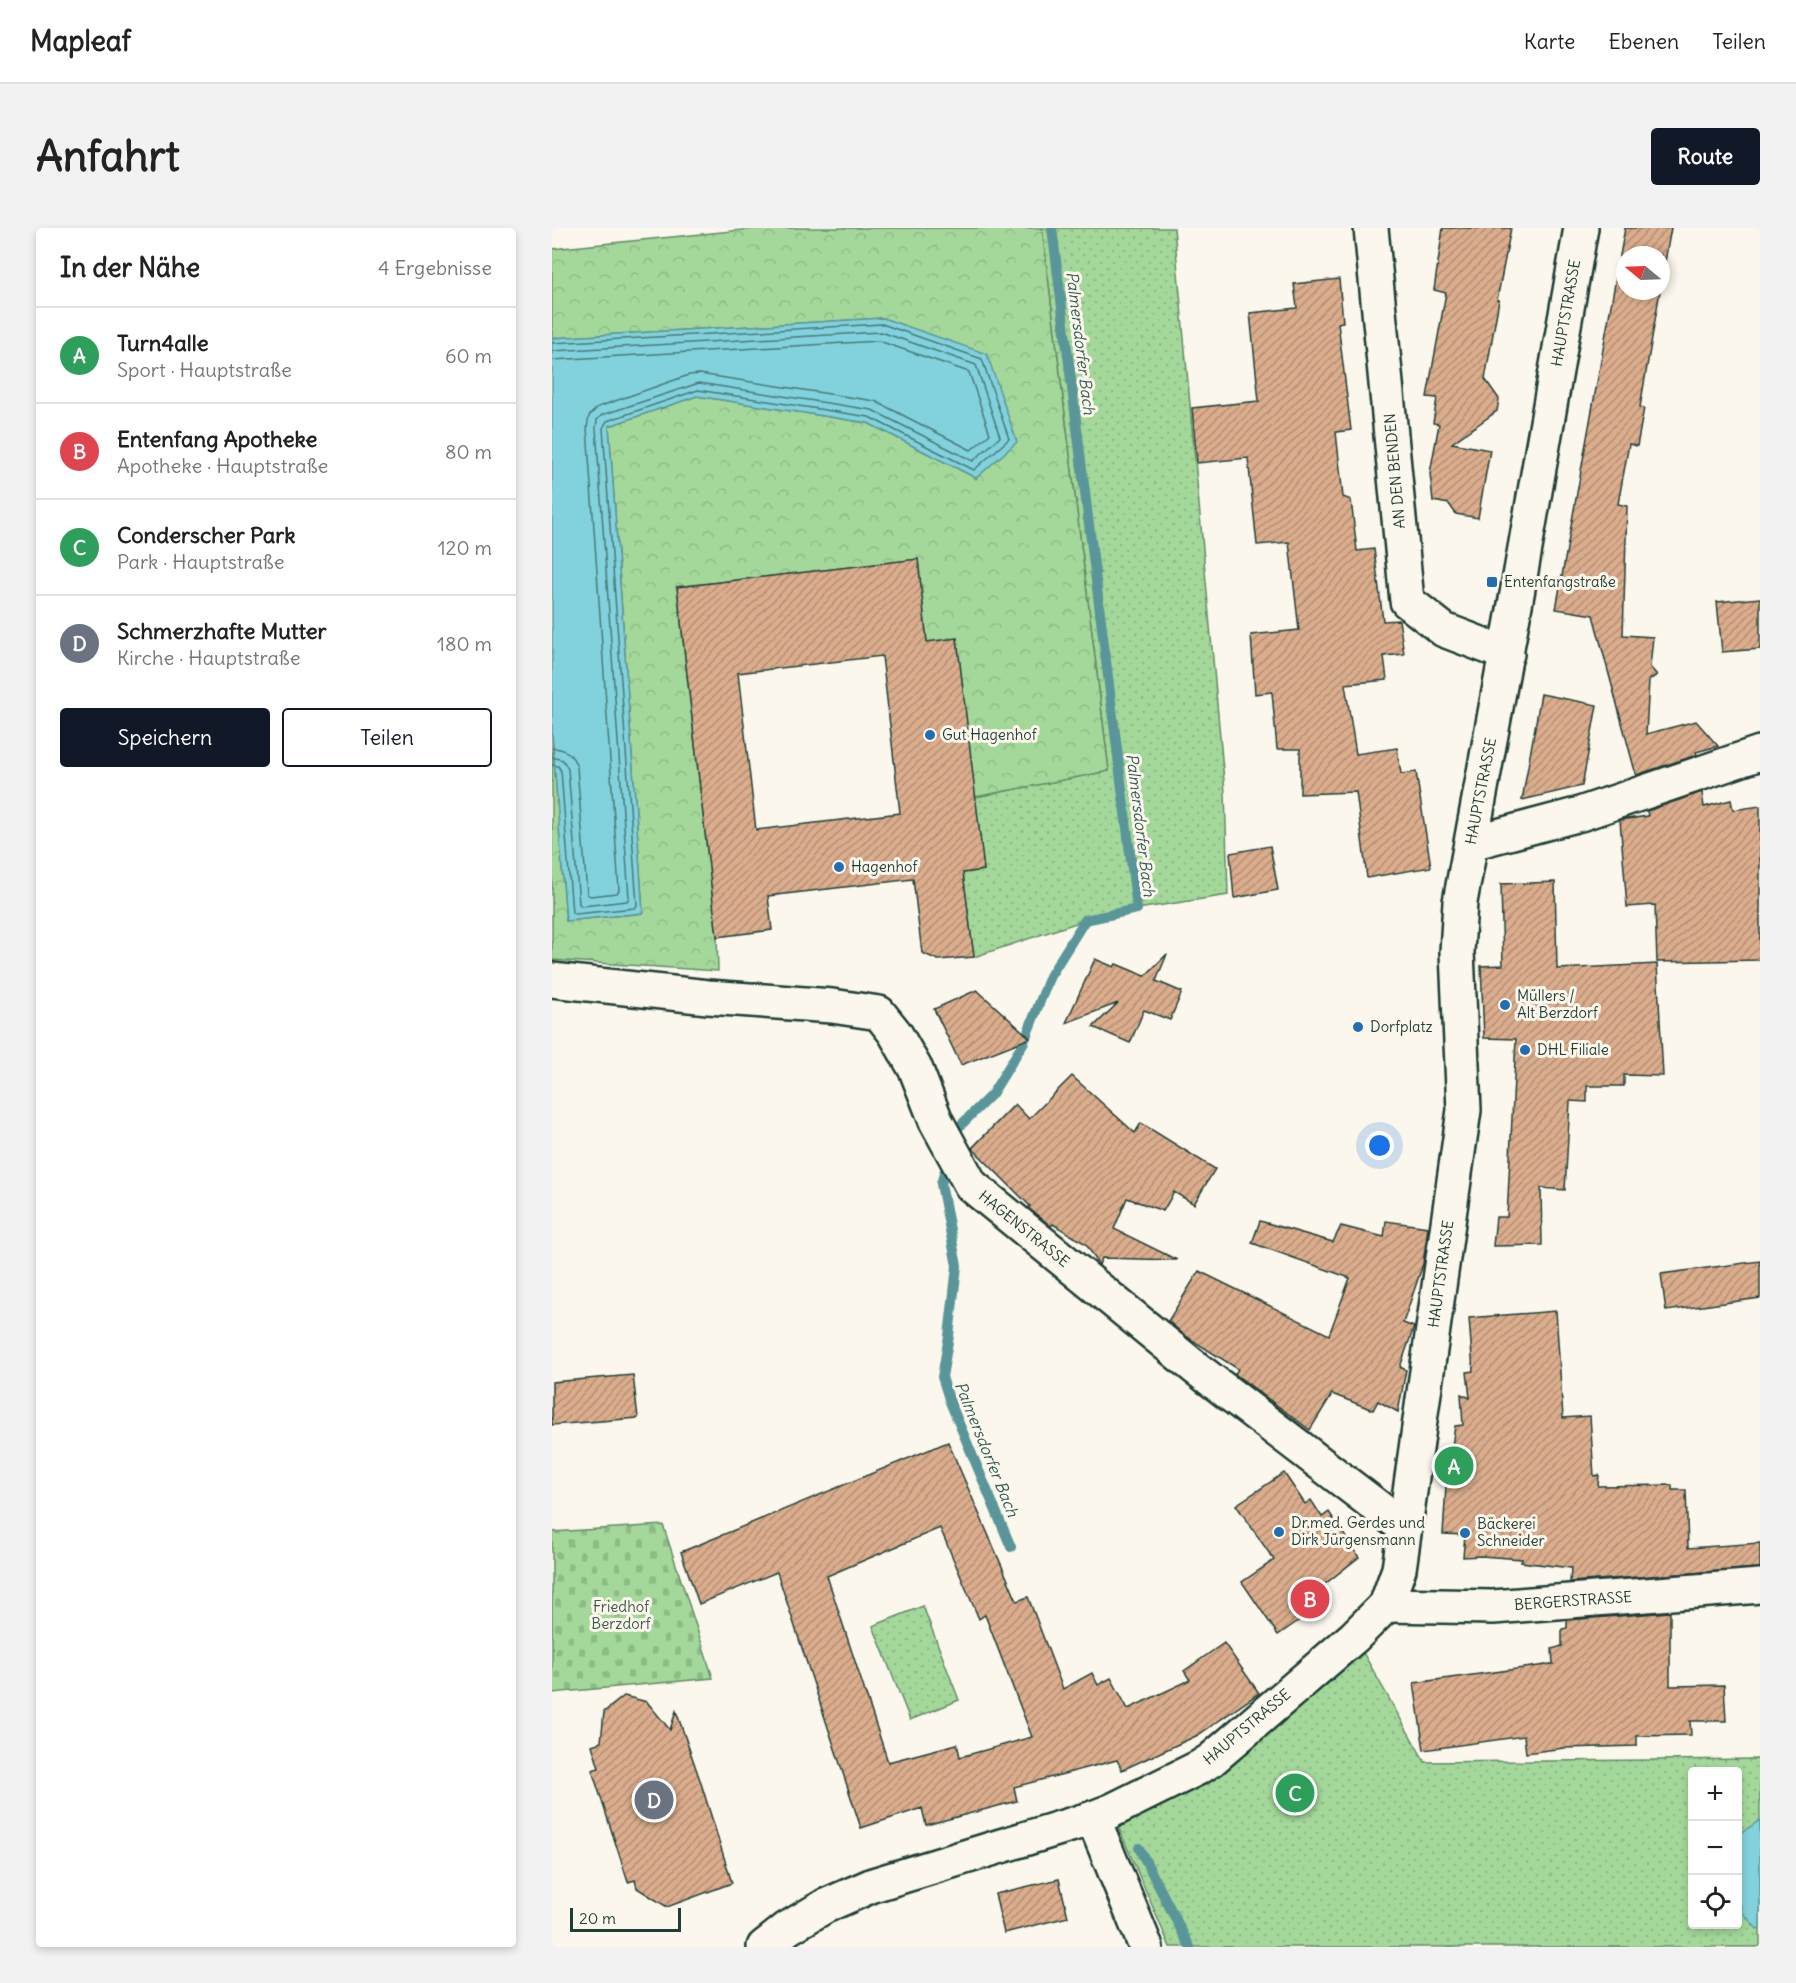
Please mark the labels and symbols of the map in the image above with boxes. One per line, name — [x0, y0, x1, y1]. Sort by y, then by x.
north arrow — [1616, 246, 1670, 300]
street label: HAUPTSTRASSE — [1547, 258, 1584, 368]
water label: Palmersdorfer Bach — [1062, 270, 1100, 416]
street label: AN DEN BENDEN — [1380, 413, 1409, 530]
place label: Entenfangstraße — [1504, 572, 1616, 591]
marker: Entenfangstraße — [1485, 575, 1499, 589]
place label: Gut Hagenhof — [942, 725, 1038, 744]
marker: Gut Hagenhof — [923, 728, 937, 742]
street label: HAUPTSTRASSE — [1461, 736, 1500, 846]
water label: Palmersdorfer Bach — [1122, 752, 1160, 898]
place label: Hagenhof — [851, 857, 918, 876]
marker: Hagenhof — [832, 860, 846, 874]
place label: Müllers / Alt Berzdorf — [1517, 986, 1599, 1022]
marker: Müllers / Alt Berzdorf — [1498, 998, 1512, 1012]
place label: Dorfplatz — [1370, 1017, 1433, 1036]
marker: Dorfplatz — [1351, 1020, 1365, 1034]
place label: DHL Filiale — [1537, 1040, 1609, 1059]
marker: DHL Filiale — [1518, 1043, 1532, 1057]
your location — [1365, 1131, 1394, 1160]
street label: HAGENSTRASSE — [975, 1186, 1074, 1271]
street label: HAUPTSTRASSE — [1424, 1219, 1457, 1329]
water label: Palmersdorfer Bach — [951, 1378, 1024, 1520]
pin: A — [1434, 1444, 1474, 1488]
place label: Dr.med. Gerdes und Dirk Jürgensmann — [1291, 1513, 1425, 1549]
place label: Bäckerei Schneider — [1477, 1514, 1545, 1550]
marker: Dr.med. Gerdes und Dirk Jürgensmann — [1272, 1525, 1286, 1539]
marker: Bäckerei Schneider — [1458, 1526, 1472, 1540]
pin: B — [1290, 1576, 1329, 1622]
street label: BERGERSTRASSE — [1513, 1587, 1633, 1614]
park label: Friedhof Berzdorf — [591, 1597, 652, 1633]
street label: HAUPTSTRASSE — [1199, 1684, 1294, 1769]
pin: C — [1276, 1770, 1314, 1816]
pin: D — [634, 1778, 674, 1822]
scale bar — [570, 1905, 681, 1932]

